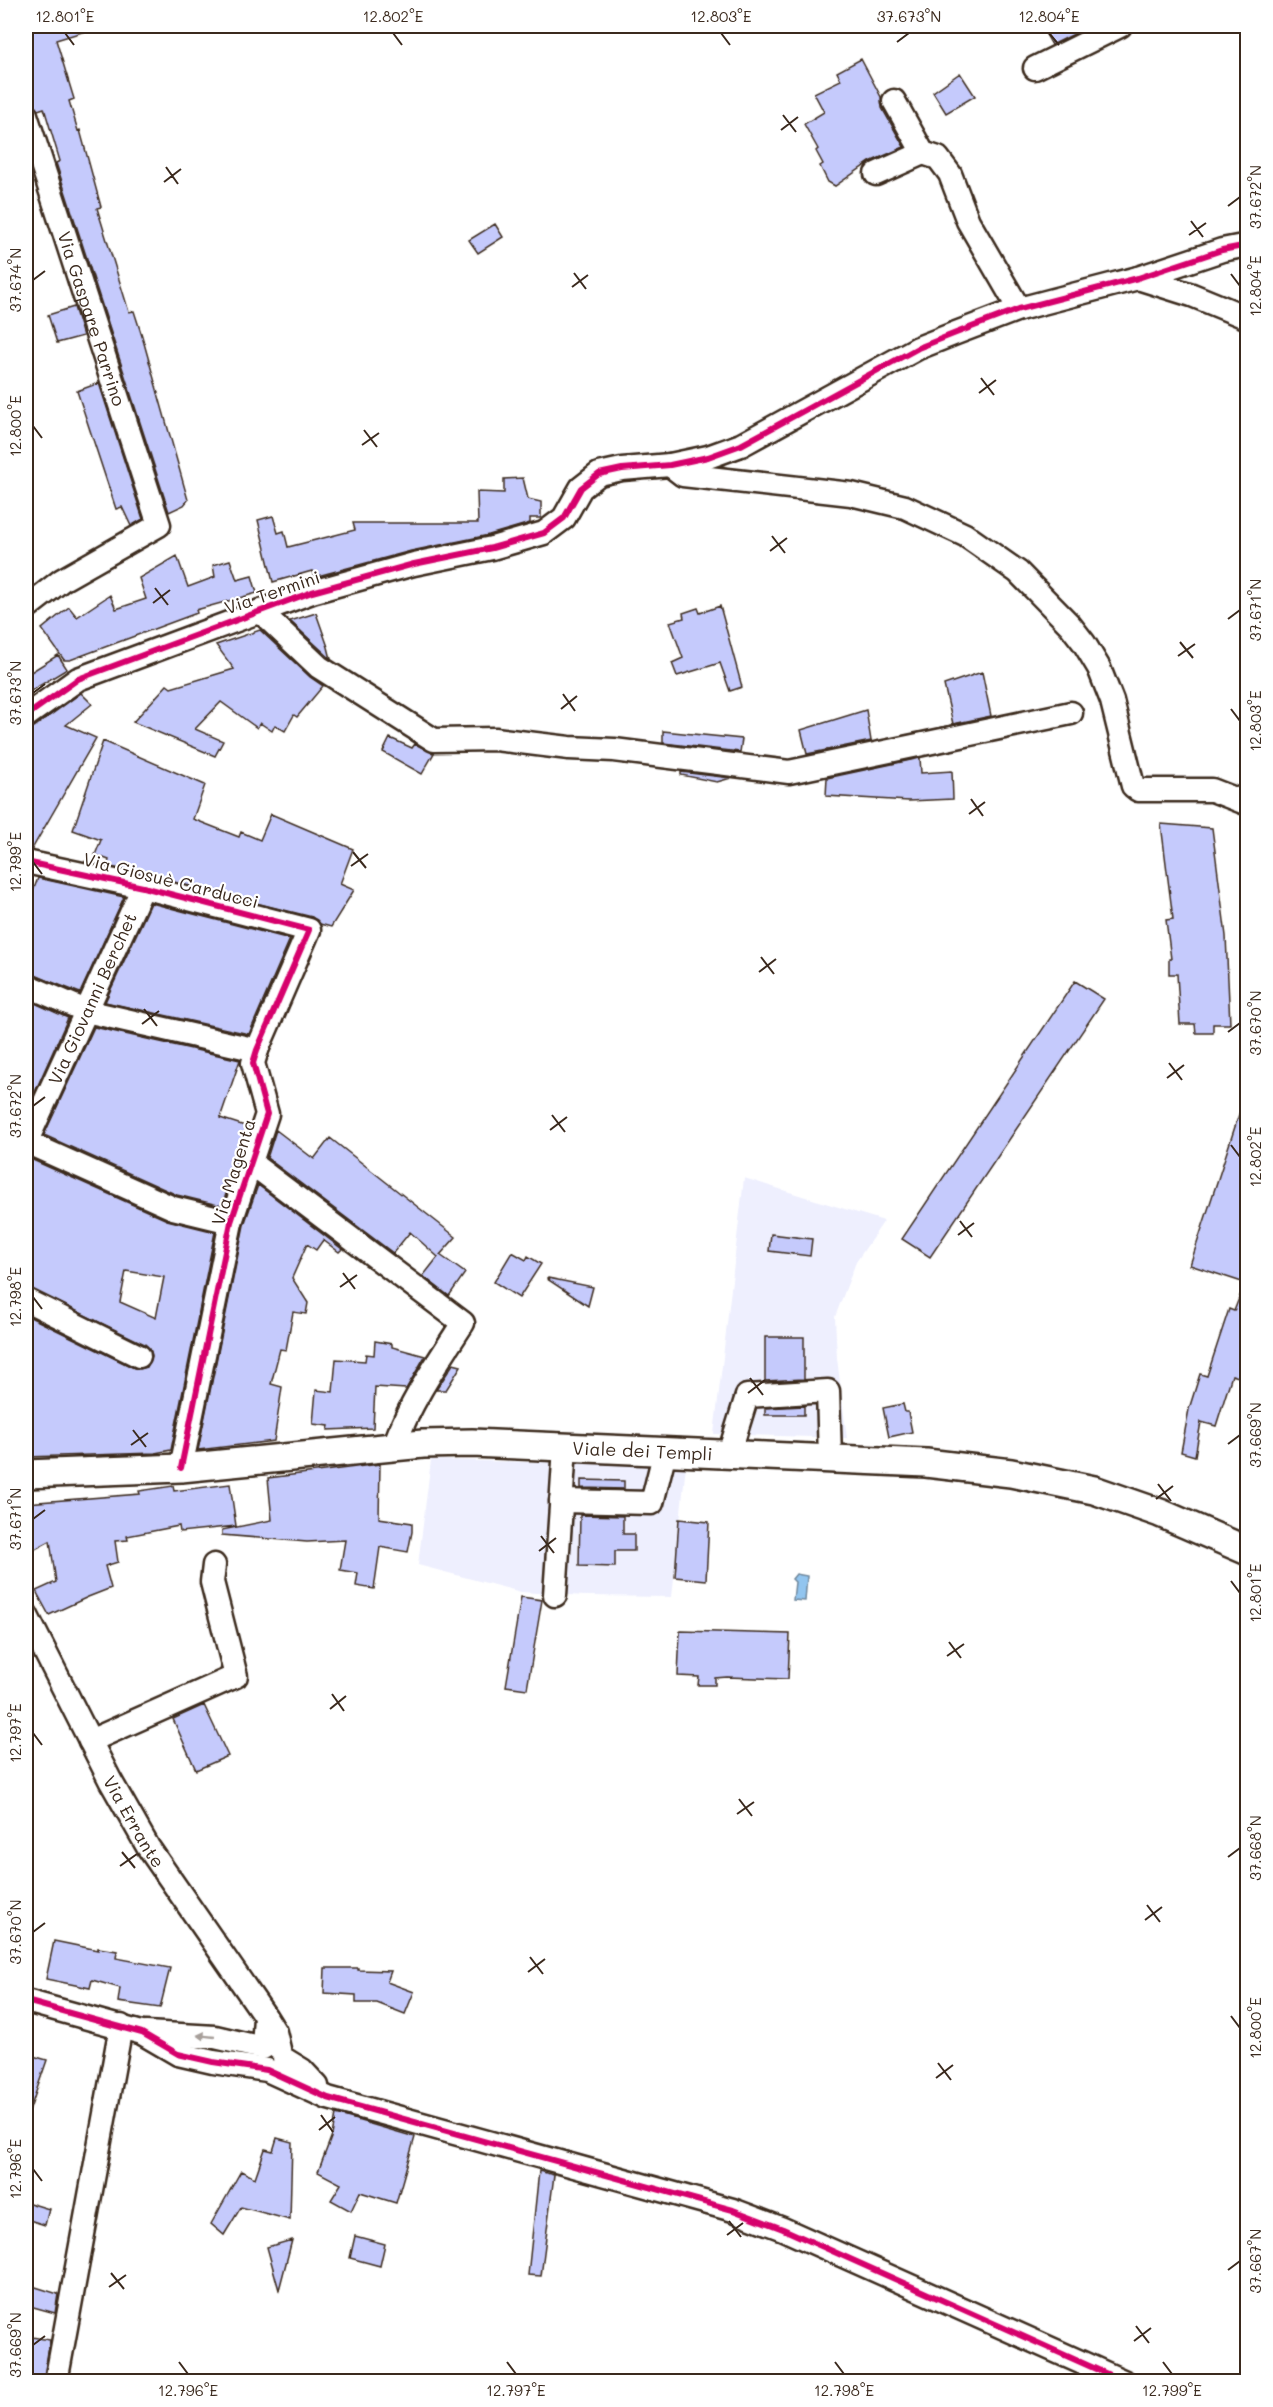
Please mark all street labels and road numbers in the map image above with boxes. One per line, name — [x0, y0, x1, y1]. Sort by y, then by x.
street label: Via Gaspare Parrino — [53, 228, 132, 409]
street label: Via Termini — [221, 564, 323, 620]
street label: Via Giosuè Carducci — [81, 847, 261, 913]
street label: Via Giovanni Berchet — [42, 908, 142, 1088]
street label: Via Magenta — [205, 1116, 261, 1228]
street label: Viale dei Templi — [572, 1435, 713, 1466]
street label: Via Errante — [98, 1771, 171, 1872]

